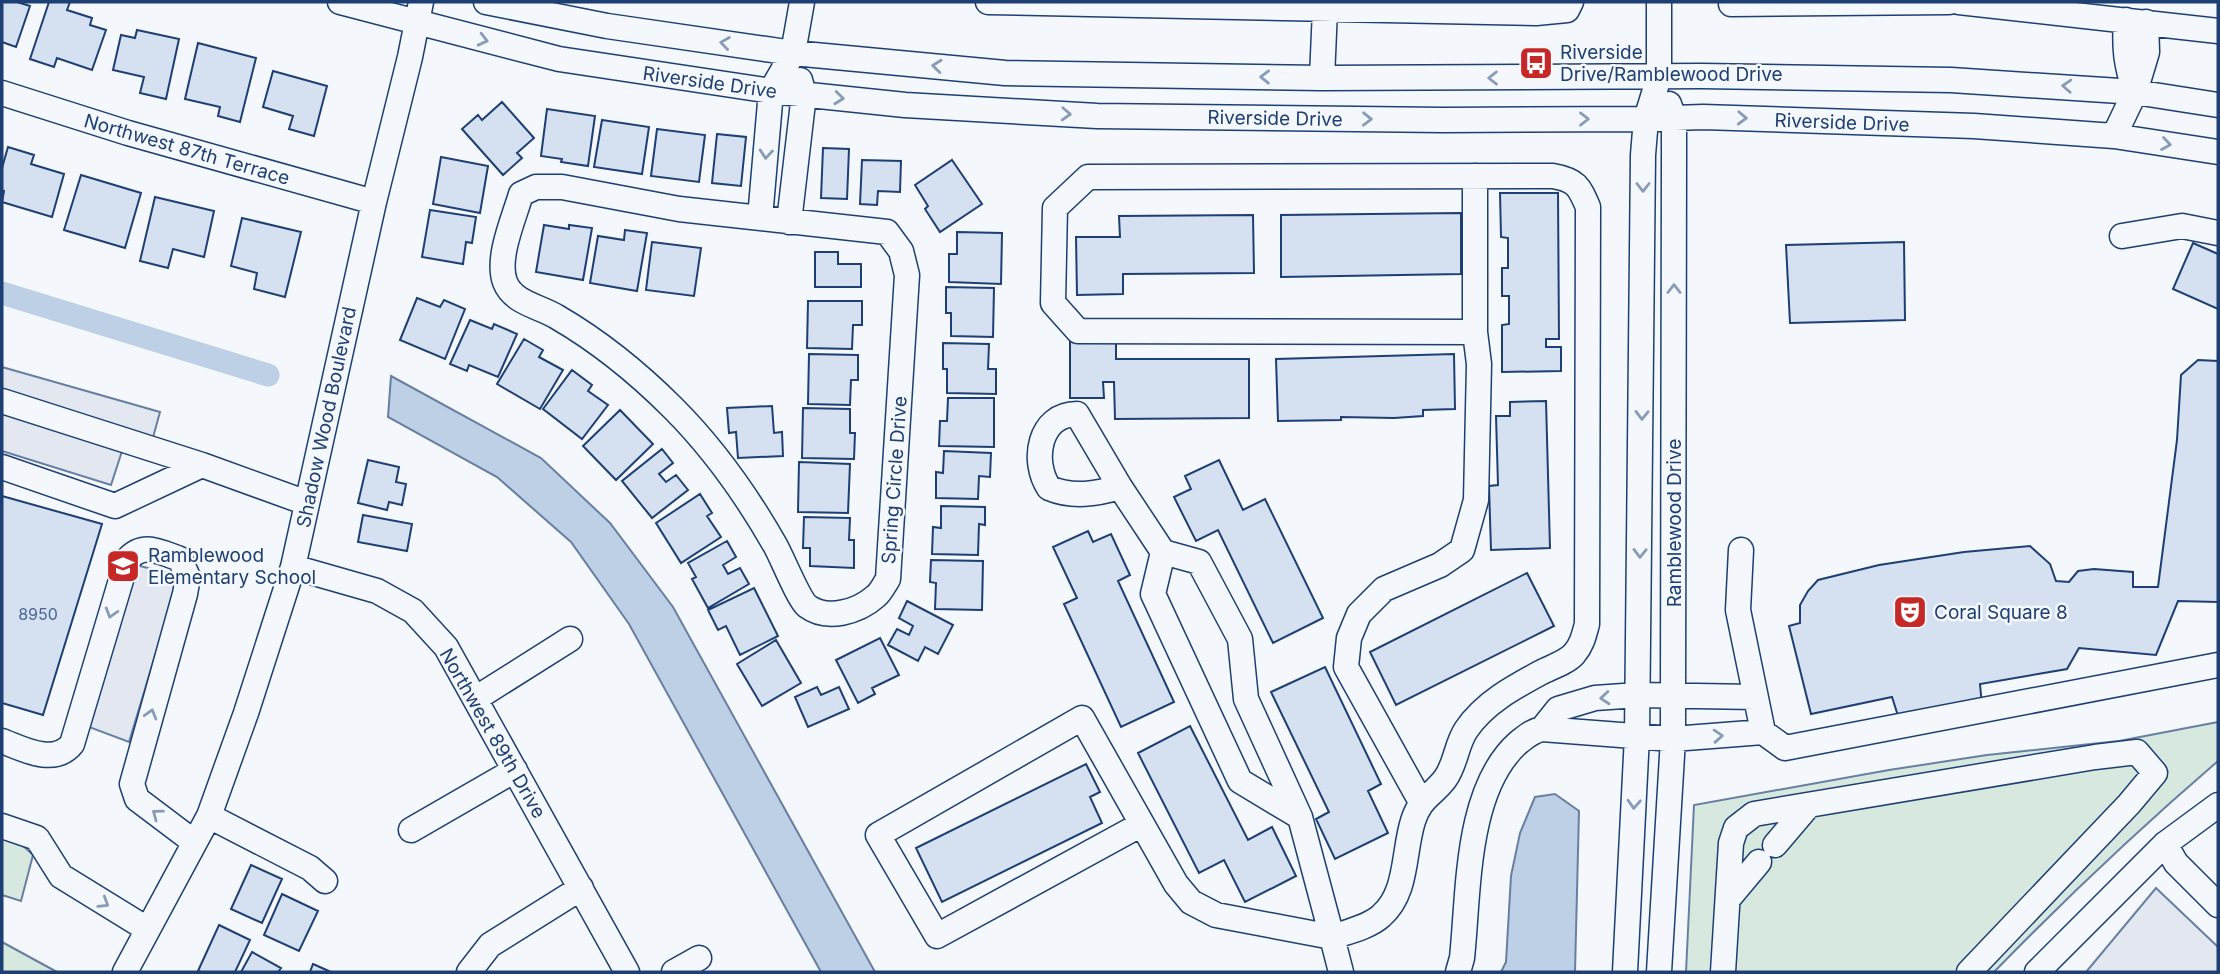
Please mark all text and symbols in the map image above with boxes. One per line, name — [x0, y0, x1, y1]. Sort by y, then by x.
one-way arrow — [477, 32, 489, 46]
one-way arrow — [719, 36, 731, 51]
place label: Riverside Drive/Ramblewood Drive — [1560, 41, 1783, 86]
bus stop icon: Riverside Drive/Ramblewood Drive — [1517, 44, 1555, 82]
one-way arrow — [931, 59, 943, 74]
street label: Riverside Drive — [641, 62, 778, 103]
one-way arrow — [1259, 69, 1270, 85]
one-way arrow — [1487, 70, 1497, 86]
one-way arrow — [2061, 79, 2072, 94]
one-way arrow — [833, 91, 845, 106]
one-way arrow — [1061, 106, 1072, 121]
street label: Riverside Drive — [1207, 106, 1343, 131]
street label: Northwest 87th Terrace — [81, 109, 292, 190]
street label: Riverside Drive — [1774, 109, 1910, 136]
one-way arrow — [1737, 110, 1748, 126]
one-way arrow — [1362, 111, 1373, 127]
one-way arrow — [1579, 111, 1590, 127]
one-way arrow — [2160, 136, 2172, 151]
one-way arrow — [759, 149, 774, 160]
one-way arrow — [1635, 183, 1651, 193]
one-way arrow — [1666, 284, 1682, 294]
street label: Shadow Wood Boulevard — [292, 305, 361, 530]
street label: Spring Circle Drive — [877, 395, 912, 565]
one-way arrow — [1634, 410, 1649, 421]
street label: Ramblewood Drive — [1663, 439, 1686, 607]
place label: Ramblewood Elementary School — [148, 544, 316, 589]
school or university icon: Ramblewood Elementary School — [104, 547, 142, 585]
one-way arrow — [1632, 548, 1648, 559]
theatre icon: Coral Square 8 — [1891, 593, 1929, 631]
place label: Coral Square 8 — [1934, 601, 2068, 624]
house number: 8950 — [18, 604, 58, 624]
one-way arrow — [104, 607, 119, 619]
street label: Northwest 89th Drive — [435, 644, 551, 822]
one-way arrow — [1599, 690, 1610, 705]
one-way arrow — [142, 708, 157, 720]
one-way arrow — [1712, 729, 1723, 744]
one-way arrow — [1626, 799, 1641, 810]
one-way arrow — [152, 809, 165, 822]
one-way arrow — [97, 894, 110, 907]

